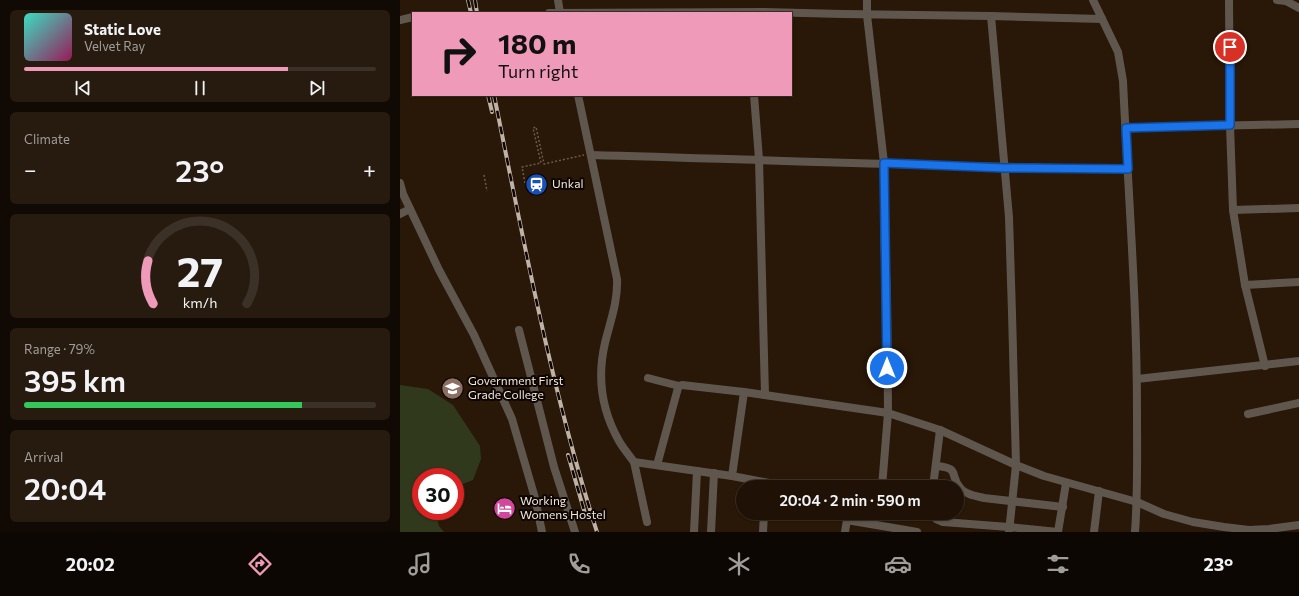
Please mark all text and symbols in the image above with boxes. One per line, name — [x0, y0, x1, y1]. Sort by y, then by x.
text: Static Love — [84, 20, 161, 38]
text: 180 m — [498, 26, 576, 60]
icon: right — [432, 28, 484, 80]
pin — [1213, 30, 1247, 64]
icon: arrive — [1219, 36, 1241, 58]
text: Velvet Ray — [84, 38, 145, 54]
text: Turn right — [498, 60, 578, 82]
icon: previous — [72, 77, 94, 99]
icon: pause — [189, 77, 211, 99]
icon: next — [306, 77, 328, 99]
text: Climate — [24, 131, 70, 147]
text: 23° — [175, 151, 224, 188]
text: − — [24, 156, 37, 183]
text: + — [363, 156, 376, 183]
station icon: Unkal — [524, 171, 550, 197]
place label: Unkal — [552, 176, 583, 190]
text: 27 — [177, 245, 223, 296]
text: km/h — [183, 293, 217, 311]
text: Range · 79% — [24, 341, 95, 357]
position arrow — [866, 347, 908, 389]
text: 395 km — [24, 361, 126, 398]
place label: Government First Grade College — [468, 373, 564, 401]
school or university icon: Government First Grade College — [439, 375, 465, 401]
text: Arrival — [24, 449, 63, 465]
speed limit sign: 30 — [412, 468, 464, 520]
text: 20:04 — [24, 469, 106, 506]
text: 20:04 · 2 min · 590 m — [779, 491, 921, 509]
place label: Working Womens Hostel — [520, 493, 606, 521]
hotel icon: Working Womens Hostel — [492, 495, 518, 521]
icon: directions — [246, 550, 274, 578]
icon: music — [406, 550, 434, 578]
icon: phone — [565, 550, 593, 578]
icon: climate — [725, 550, 753, 578]
icon: car — [884, 550, 912, 578]
icon: filters — [1044, 550, 1072, 578]
text: 20:02 — [66, 553, 115, 575]
text: 23° — [1203, 553, 1233, 575]

